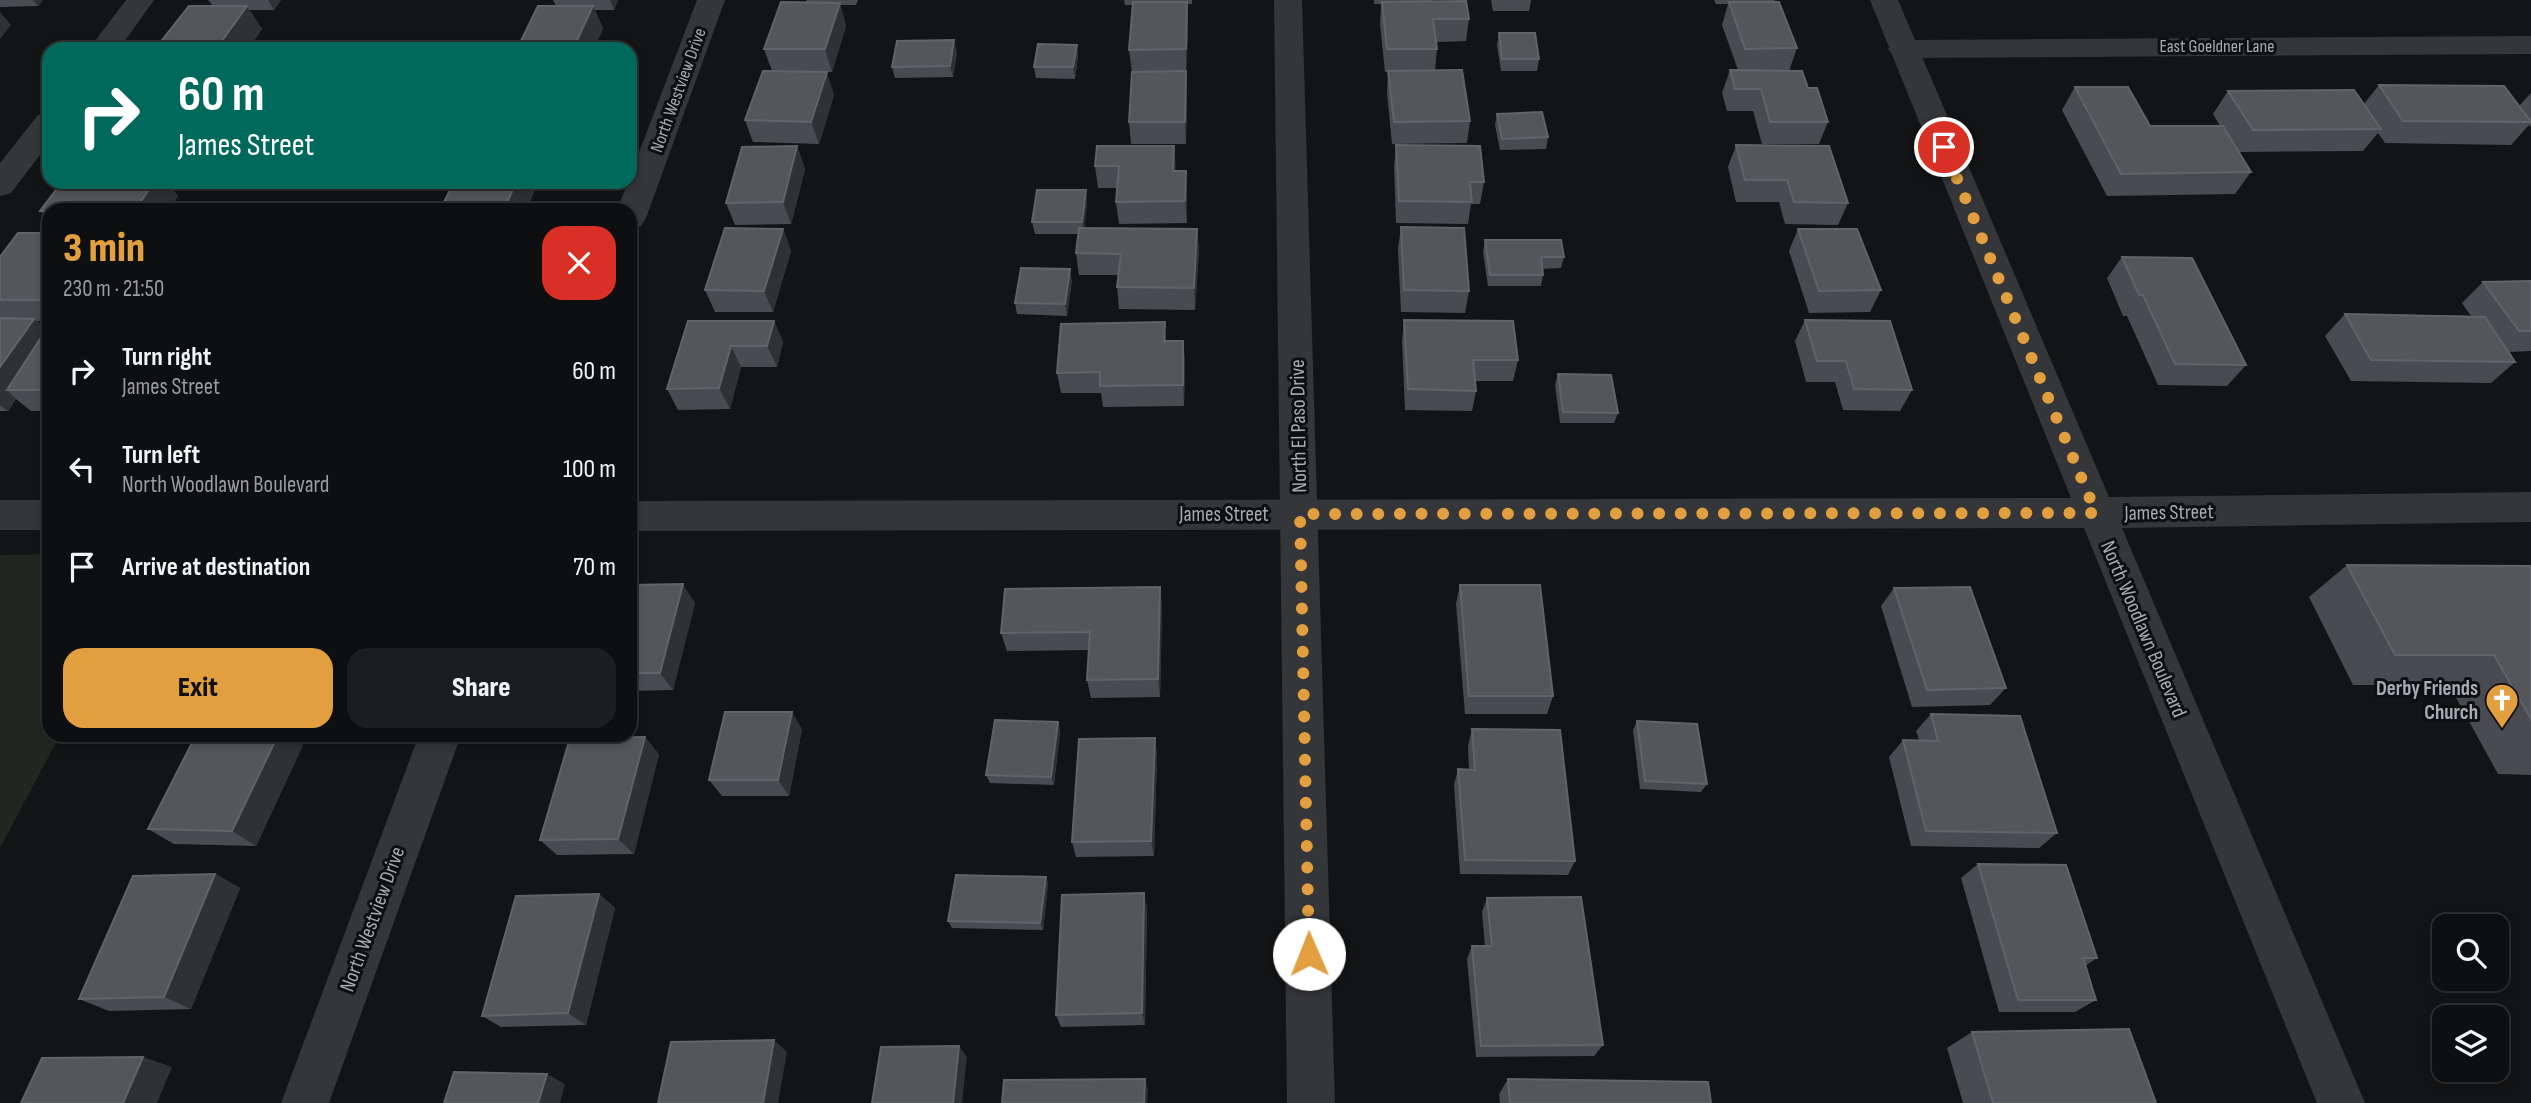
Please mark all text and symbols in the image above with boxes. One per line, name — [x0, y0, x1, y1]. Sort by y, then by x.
street label: North Westview Drive — [646, 25, 711, 155]
street label: East Goeldner Lane — [2160, 36, 2274, 57]
text: 60 m — [178, 66, 265, 125]
icon: right — [63, 70, 154, 161]
pin — [1914, 117, 1974, 177]
text: James Street — [178, 126, 314, 165]
icon: arrive — [1925, 128, 1963, 166]
text: 3 min — [63, 223, 145, 274]
button: close — [542, 226, 616, 300]
text: 230 m · 21:50 — [63, 275, 164, 303]
text: Turn right — [122, 342, 211, 373]
icon: right — [63, 352, 101, 390]
text: 60 m — [572, 356, 616, 387]
street label: North El Paso Drive — [1285, 359, 1312, 493]
text: James Street — [122, 373, 220, 401]
text: Turn left — [122, 440, 200, 471]
icon: left — [63, 450, 101, 488]
text: 100 m — [563, 454, 616, 485]
text: North Woodlawn Boulevard — [122, 471, 329, 499]
street label: James Street — [2123, 499, 2214, 526]
street label: James Street — [1178, 502, 1269, 527]
street label: North Woodlawn Boulevard — [2095, 537, 2192, 721]
icon: arrive — [63, 548, 101, 586]
text: Arrive at destination — [122, 552, 310, 583]
text: 70 m — [573, 552, 616, 583]
button: Exit — [63, 648, 333, 728]
button: Share — [347, 648, 616, 728]
place label: Derby Friends Church — [2376, 676, 2478, 725]
church icon: Derby Friends Church — [2483, 681, 2521, 730]
street label: North Westview Drive — [335, 843, 410, 995]
map controls — [2432, 914, 2509, 1082]
button: search — [2432, 914, 2509, 991]
position arrow — [1272, 917, 1346, 991]
button: layers — [2432, 1005, 2509, 1082]

